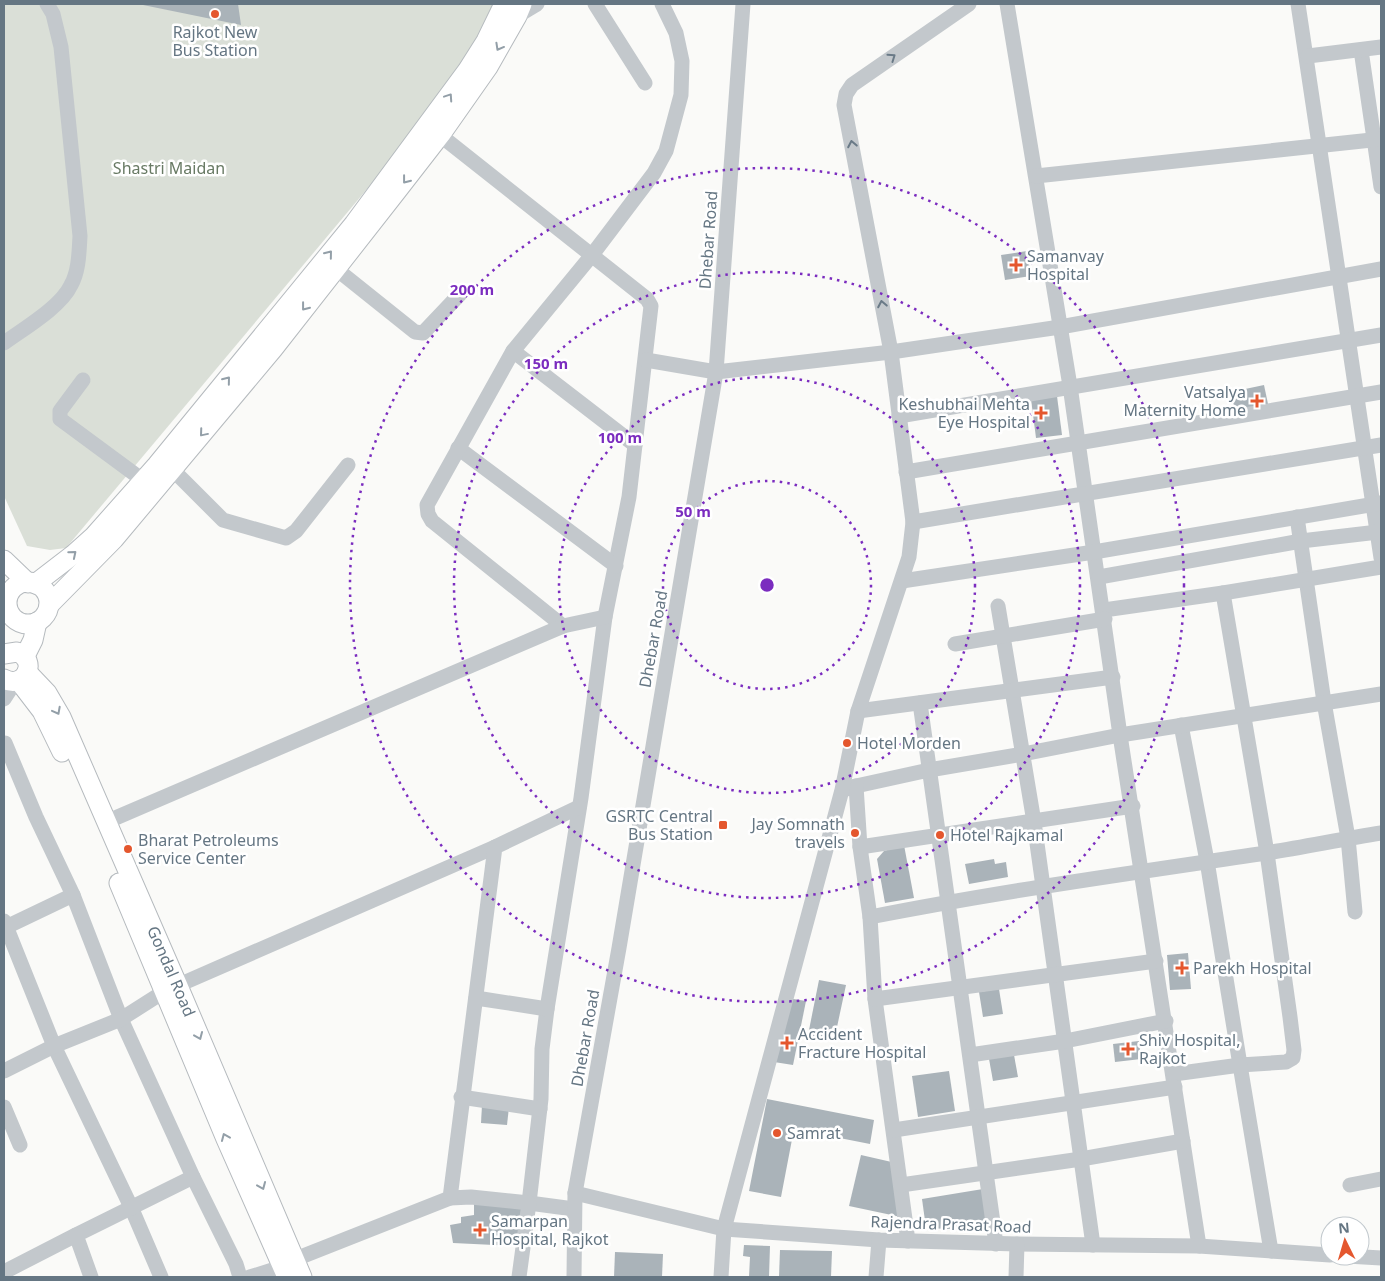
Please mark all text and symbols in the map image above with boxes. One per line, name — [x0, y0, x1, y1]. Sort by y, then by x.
marker: Rajkot New Bus Station — [209, 8, 221, 20]
place label: Rajkot New Bus Station — [172, 21, 258, 61]
one-way arrow — [496, 42, 506, 51]
one-way arrow — [886, 54, 896, 63]
one-way arrow — [443, 93, 452, 103]
one-way arrow — [847, 140, 857, 149]
park label: Shastri Maidan — [113, 157, 225, 179]
one-way arrow — [403, 174, 412, 184]
street label: Dhebar Road — [694, 190, 722, 290]
place label: Samanvay Hospital — [1027, 245, 1105, 285]
one-way arrow — [324, 251, 332, 260]
marker: Samanvay Hospital — [1009, 258, 1023, 272]
text: 200 m — [450, 279, 494, 299]
one-way arrow — [877, 300, 887, 308]
one-way arrow — [302, 301, 311, 311]
text: 150 m — [524, 353, 568, 373]
one-way arrow — [221, 377, 229, 386]
place label: Vatsalya Maternity Home — [1123, 381, 1246, 421]
place label: Keshubhai Mehta Eye Hospital — [898, 393, 1030, 433]
marker: Vatsalya Maternity Home — [1250, 394, 1264, 408]
marker: Keshubhai Mehta Eye Hospital — [1034, 406, 1048, 420]
one-way arrow — [200, 427, 208, 436]
text: 100 m — [598, 427, 642, 447]
text: 50 m — [675, 501, 711, 521]
one-way arrow — [68, 551, 77, 560]
centre of rings — [758, 576, 776, 594]
street label: Dhebar Road — [634, 589, 672, 689]
one-way arrow — [51, 705, 61, 714]
place label: Hotel Morden — [857, 732, 961, 754]
marker: Hotel Morden — [841, 737, 853, 749]
place label: GSRTC Central Bus Station — [606, 805, 713, 845]
place label: Jay Somnath travels — [749, 813, 845, 853]
marker: GSRTC Central Bus Station — [717, 819, 729, 831]
place label: Hotel Rajkamal — [950, 824, 1063, 846]
marker: Jay Somnath travels — [849, 827, 861, 839]
place label: Bharat Petroleums Service Center — [138, 829, 279, 869]
marker: Hotel Rajkamal — [934, 829, 946, 841]
marker: Bharat Petroleums Service Center — [122, 843, 134, 855]
street label: Gondal Road — [142, 922, 201, 1020]
place label: Parekh Hospital — [1193, 957, 1312, 979]
marker: Parekh Hospital — [1175, 961, 1189, 975]
street label: Dhebar Road — [566, 988, 604, 1088]
place label: Accident Fracture Hospital — [798, 1023, 926, 1063]
place label: Shiv Hospital, Rajkot — [1139, 1029, 1240, 1069]
one-way arrow — [193, 1031, 204, 1040]
marker: Accident Fracture Hospital — [780, 1036, 794, 1050]
marker: Shiv Hospital, Rajkot — [1121, 1042, 1135, 1056]
place label: Samrat — [787, 1122, 841, 1144]
marker: Samrat — [771, 1127, 783, 1139]
one-way arrow — [221, 1133, 231, 1141]
one-way arrow — [256, 1181, 267, 1190]
place label: Samarpan Hospital, Rajkot — [491, 1210, 609, 1250]
street label: Rajendra Prasat Road — [870, 1210, 1032, 1238]
north arrow — [1320, 1216, 1370, 1266]
text: N — [1337, 1218, 1350, 1238]
marker: Samarpan Hospital, Rajkot — [473, 1223, 487, 1237]

